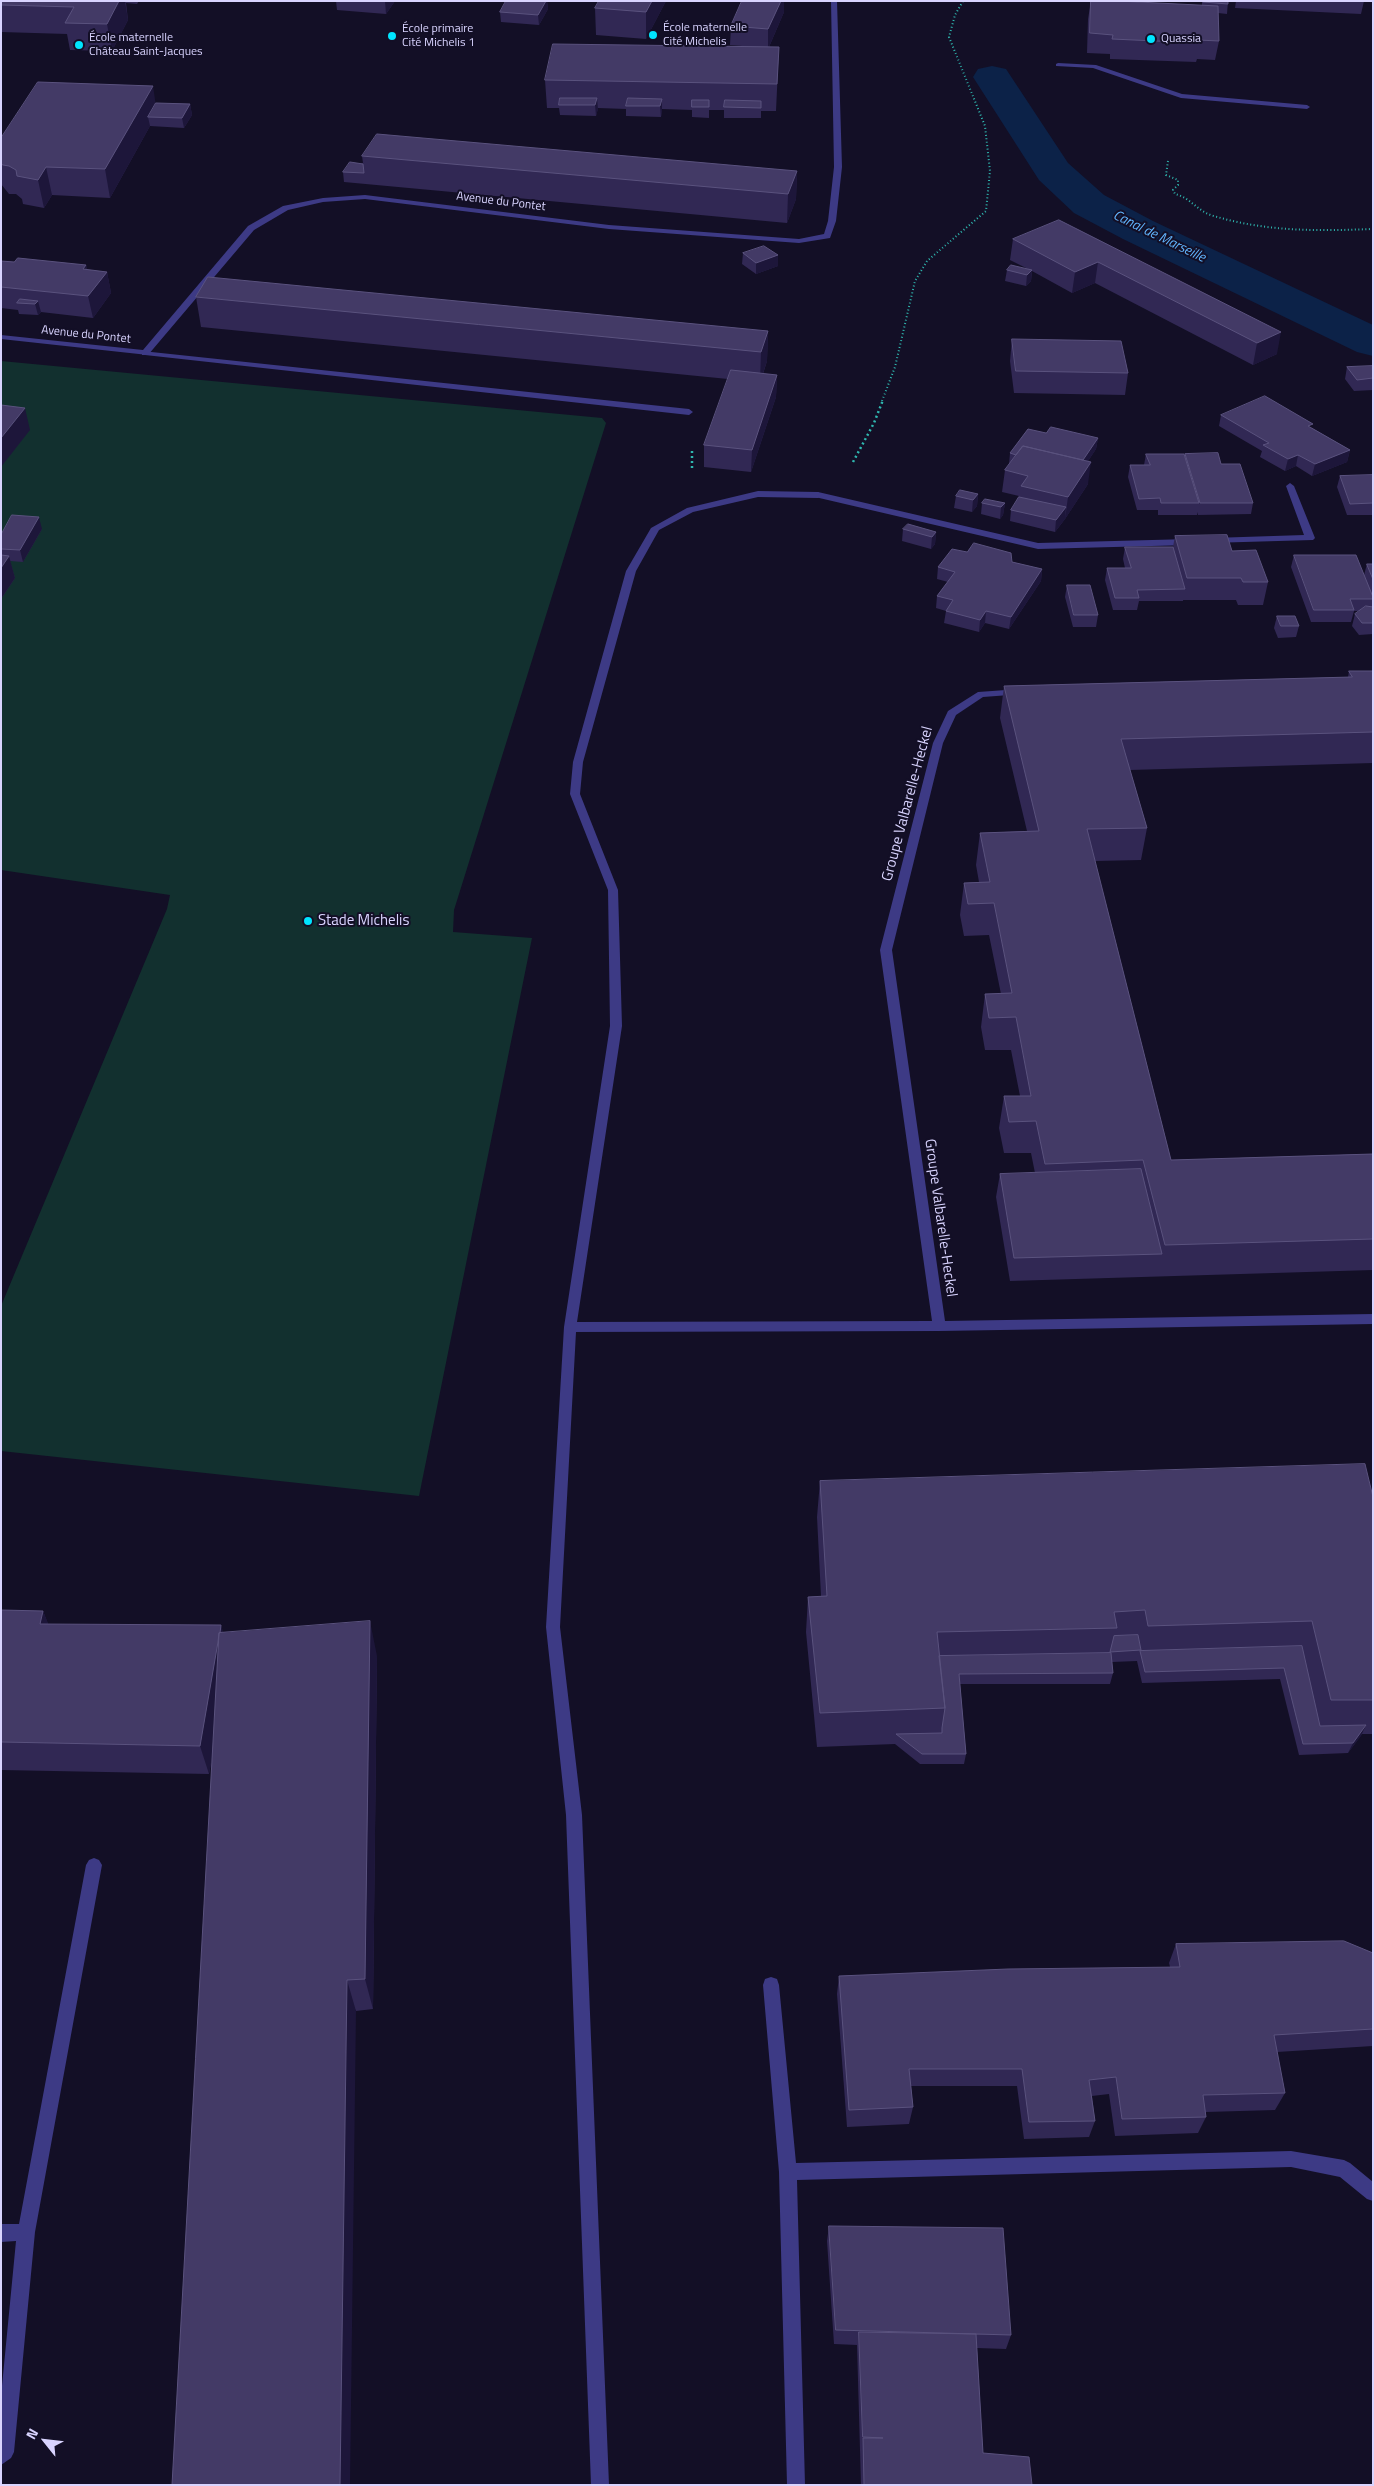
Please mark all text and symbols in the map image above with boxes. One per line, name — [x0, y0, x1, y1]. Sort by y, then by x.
place label: École maternelle Cité Michelis — [663, 21, 747, 49]
place label: École primaire Cité Michelis 1 — [402, 22, 475, 50]
marker: École maternelle Cité Michelis — [647, 29, 659, 41]
marker: École primaire Cité Michelis 1 — [386, 30, 398, 42]
place label: École maternelle Château Saint-Jacques — [89, 31, 203, 59]
place label: Quassia — [1161, 32, 1201, 46]
marker: Quassia — [1145, 33, 1157, 45]
marker: École maternelle Château Saint-Jacques — [73, 39, 85, 51]
street label: Avenue du Pontet — [456, 189, 546, 215]
water label: Canal de Marseille — [1110, 207, 1208, 267]
street label: Avenue du Pontet — [41, 323, 131, 347]
street label: Groupe Valbarelle-Heckel — [879, 725, 937, 883]
place label: Stade Michelis — [318, 912, 409, 930]
marker: Stade Michelis — [302, 915, 314, 927]
street label: Groupe Valbarelle-Heckel — [920, 1138, 960, 1298]
north arrow — [20, 2416, 70, 2466]
text: N — [20, 2424, 43, 2443]

